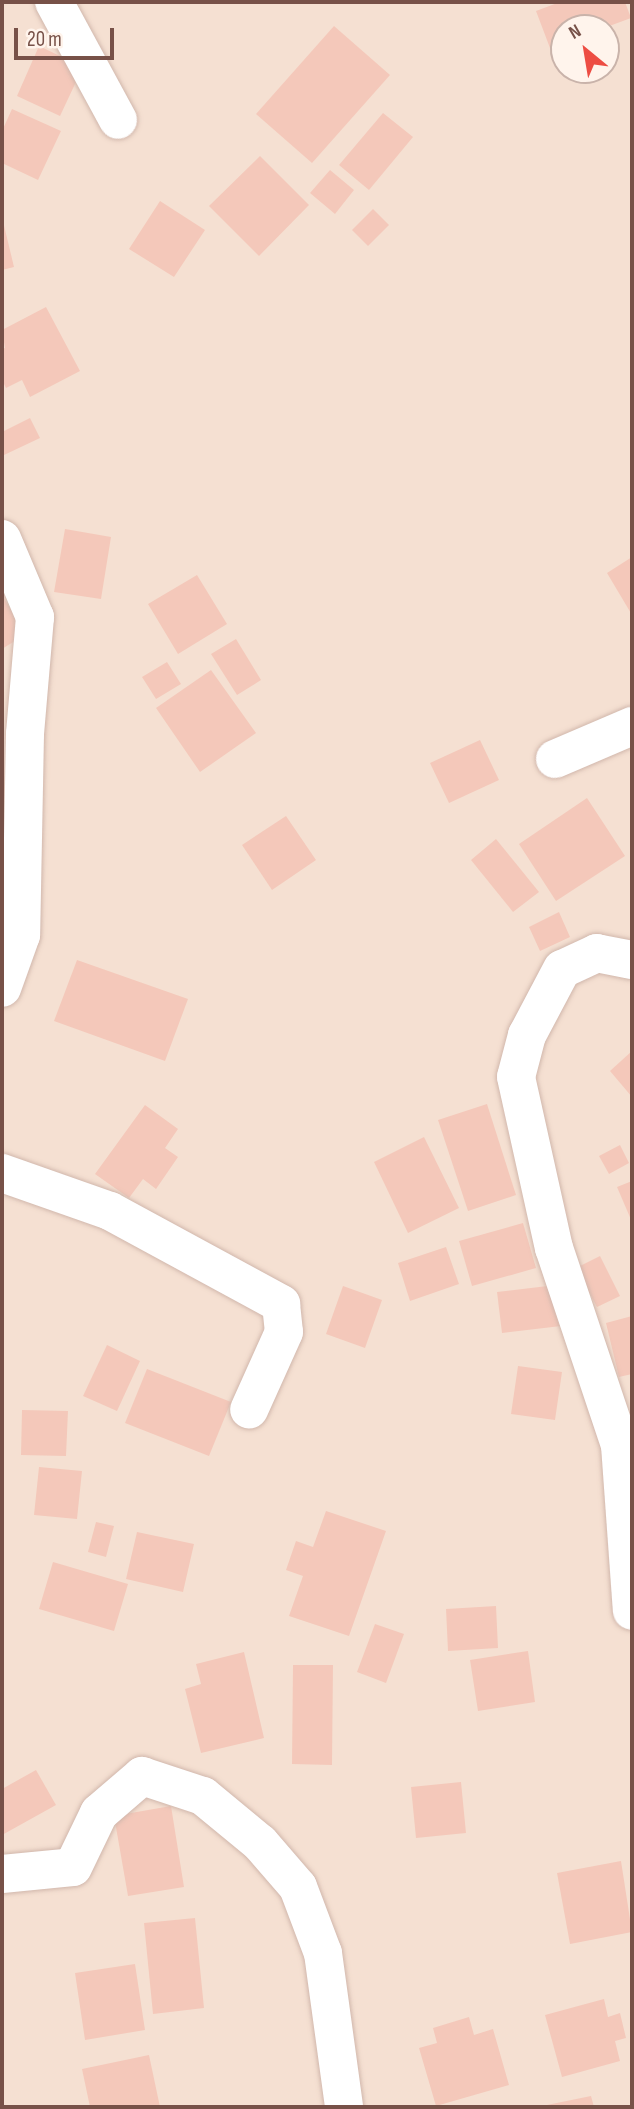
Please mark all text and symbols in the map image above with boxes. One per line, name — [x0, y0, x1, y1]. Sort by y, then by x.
scale bar — [18, 14, 117, 58]
north arrow — [550, 14, 620, 84]
text: N — [565, 20, 585, 45]
text: 20 m — [27, 27, 62, 52]

